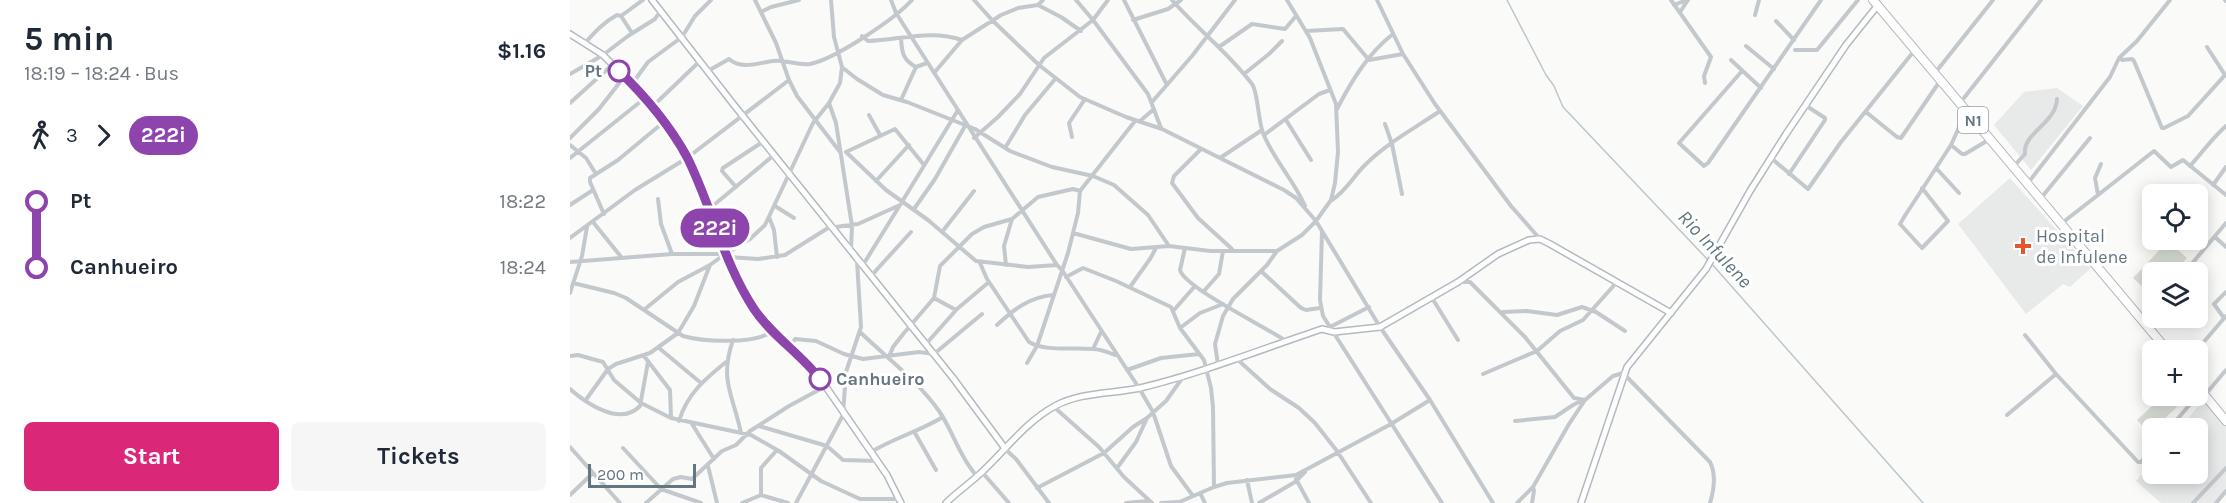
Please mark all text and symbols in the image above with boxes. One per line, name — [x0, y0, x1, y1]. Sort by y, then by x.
text: 5 min — [24, 20, 114, 58]
text: $1.16 — [497, 38, 546, 64]
place label: Pt — [584, 60, 602, 82]
marker: Pt — [608, 60, 630, 82]
text: 18:19 – 18:24 · Bus — [24, 62, 179, 85]
road number: N1 — [1958, 107, 1988, 133]
icon: walk — [24, 119, 57, 152]
icon: forward — [87, 119, 120, 152]
text: 222i — [141, 123, 186, 147]
text: 3 — [66, 124, 78, 147]
map controls — [2142, 184, 2208, 484]
button: locate — [2142, 184, 2208, 250]
text: Pt — [70, 188, 91, 214]
text: 18:22 — [499, 190, 546, 213]
water label: Rio Infulene — [1673, 205, 1757, 293]
line badge: 222i — [673, 208, 757, 248]
text: 222i — [692, 216, 738, 240]
place label: Hospital de Infulene — [2036, 225, 2128, 268]
marker: Hospital de Infulene — [2014, 237, 2032, 255]
text: Canhueiro — [70, 254, 178, 280]
text: 18:24 — [500, 256, 546, 279]
button: layers — [2142, 262, 2208, 328]
button: + — [2142, 340, 2208, 406]
marker: Canhueiro — [809, 368, 831, 390]
place label: Canhueiro — [836, 368, 924, 390]
button: − — [2142, 418, 2208, 484]
button: Start — [24, 422, 279, 491]
button: Tickets — [291, 422, 546, 491]
scale bar — [588, 461, 696, 488]
text: 200 m — [597, 465, 644, 484]

